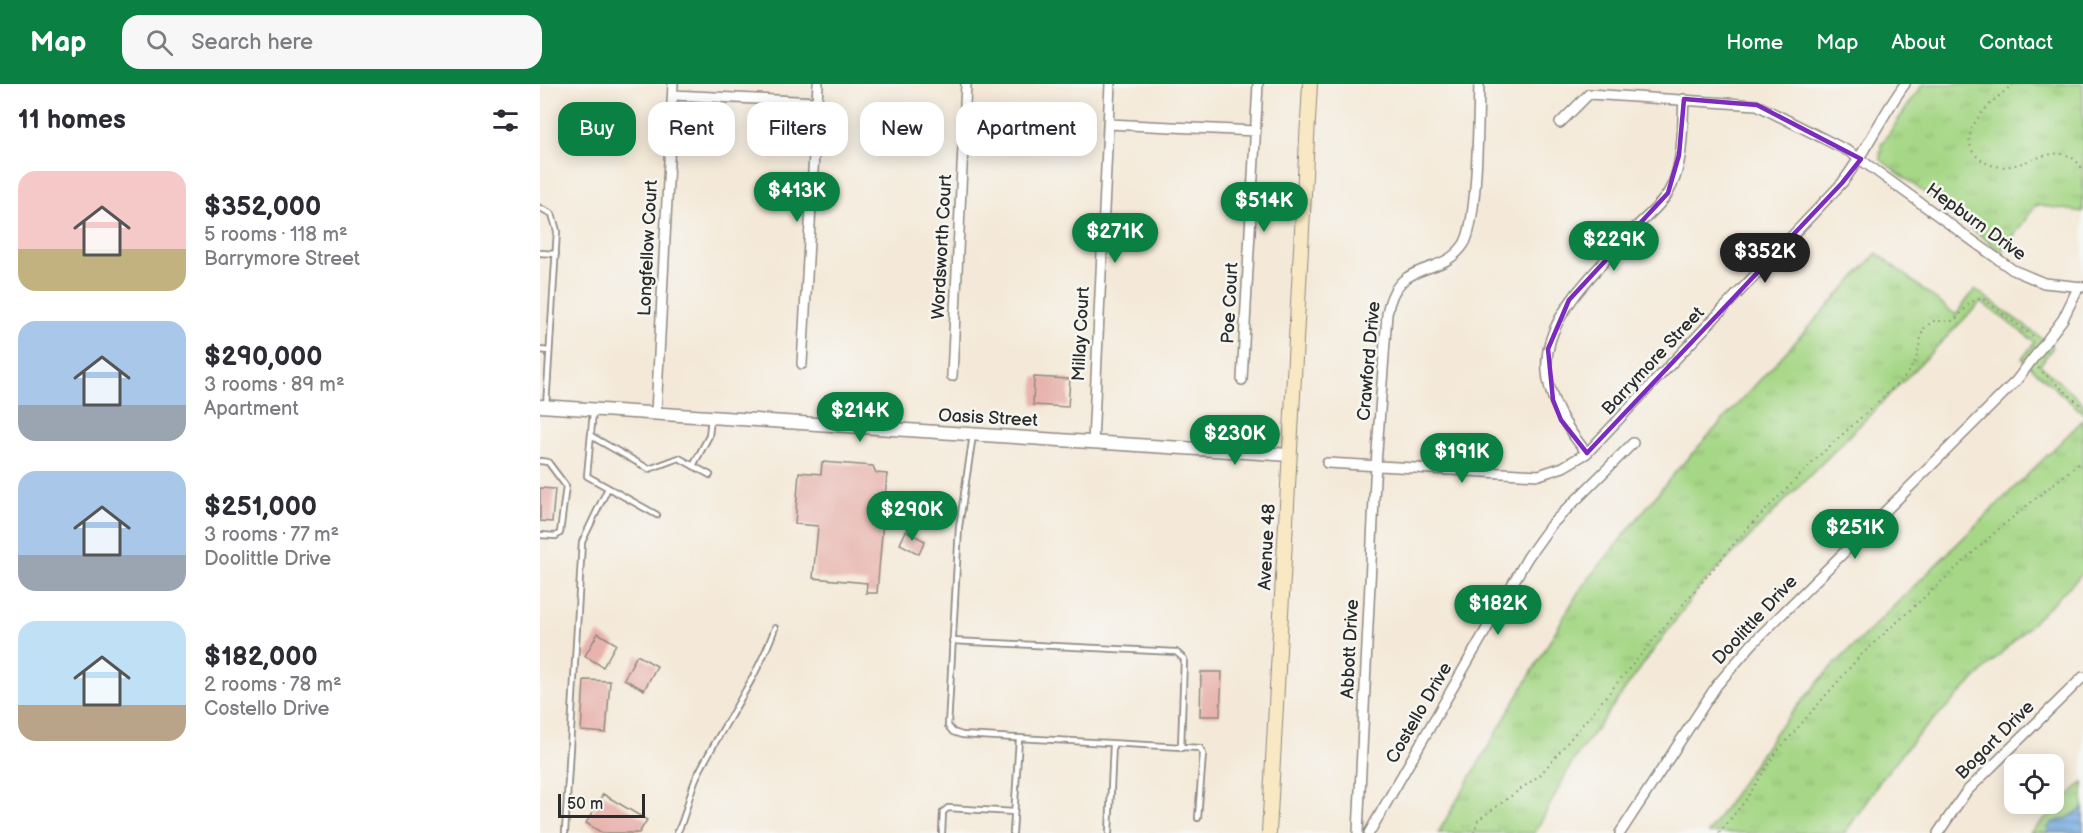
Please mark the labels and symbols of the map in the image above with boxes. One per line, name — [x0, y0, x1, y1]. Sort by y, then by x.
pin: $413K — [755, 172, 839, 223]
street label: Wordsworth Court — [928, 173, 956, 320]
street label: Longfellow Court — [634, 179, 662, 317]
street label: Hepburn Drive — [1922, 179, 2030, 265]
pin: $514K — [1222, 182, 1306, 233]
pin: $271K — [1073, 213, 1157, 264]
pin: $229K — [1572, 221, 1656, 272]
pin: $352K — [1723, 233, 1807, 284]
street label: Poe Court — [1217, 261, 1243, 344]
street label: Millay Court — [1068, 286, 1094, 382]
street label: Crawford Drive — [1353, 300, 1385, 422]
street label: Barrymore Street — [1597, 302, 1709, 420]
pin: $214K — [818, 392, 902, 443]
street label: Oasis Street — [938, 405, 1039, 431]
pin: $230K — [1193, 415, 1277, 466]
pin: $191K — [1420, 433, 1504, 484]
pin: $290K — [870, 491, 954, 542]
street label: Avenue 48 — [1254, 503, 1280, 591]
pin: $251K — [1813, 509, 1897, 560]
street label: Doolittle Drive — [1708, 571, 1802, 669]
pin: $182K — [1456, 585, 1540, 636]
street label: Abbott Drive — [1337, 598, 1363, 699]
street label: Costello Drive — [1382, 659, 1456, 767]
street label: Bogart Drive — [1951, 696, 2039, 784]
scale bar — [558, 791, 645, 818]

